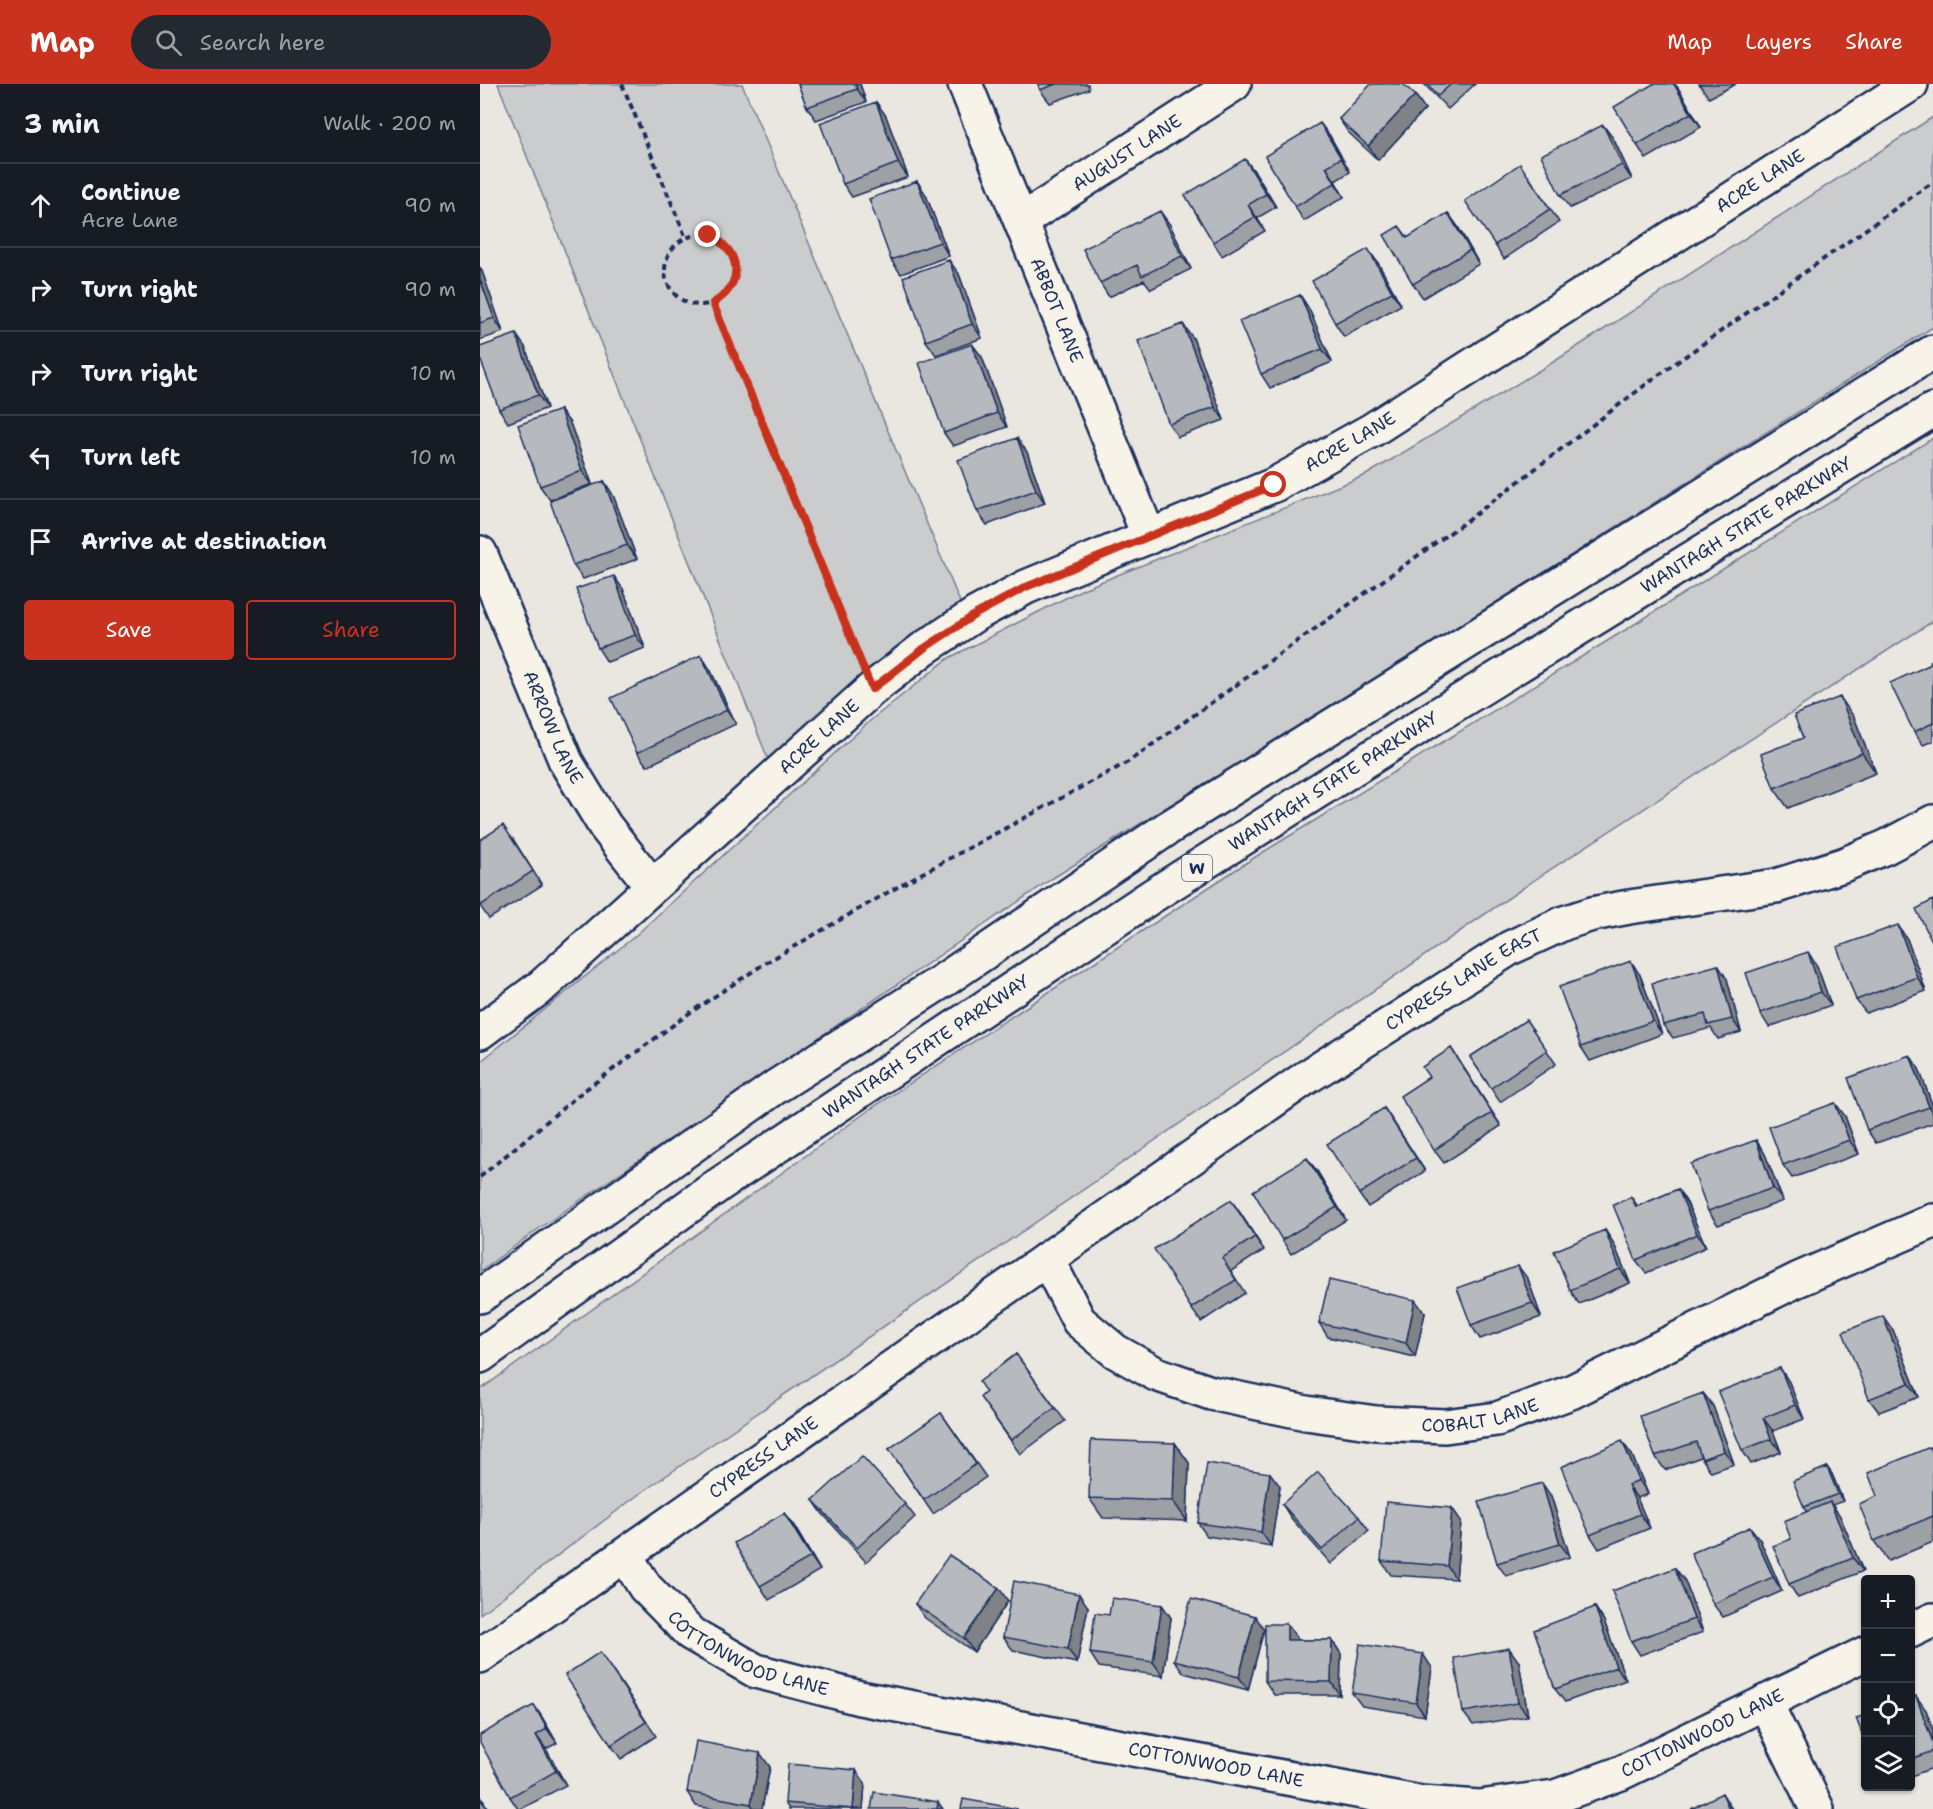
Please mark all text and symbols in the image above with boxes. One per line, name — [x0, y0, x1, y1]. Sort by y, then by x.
search box — [131, 15, 551, 69]
text: Map — [30, 23, 95, 61]
icon: search — [152, 26, 185, 59]
text: Search here — [200, 28, 325, 57]
text: Map — [1667, 28, 1712, 56]
text: Layers — [1745, 28, 1812, 56]
text: Share — [1845, 28, 1903, 56]
text: 3 min — [24, 106, 100, 141]
street label: AUGUST LANE — [1068, 109, 1186, 197]
text: Walk · 200 m — [323, 110, 456, 136]
street label: ACRE LANE — [1711, 143, 1809, 218]
text: Continue — [81, 178, 181, 207]
icon: ahead — [24, 189, 57, 222]
text: 90 m — [404, 192, 456, 218]
text: Acre Lane — [81, 207, 178, 233]
route end — [694, 221, 720, 247]
street label: ABBOT LANE — [1025, 254, 1089, 366]
icon: right — [24, 273, 57, 306]
text: Turn right — [81, 275, 198, 304]
text: 90 m — [404, 276, 456, 302]
icon: right — [24, 357, 57, 390]
text: Turn right — [81, 359, 198, 388]
text: 10 m — [410, 360, 456, 386]
street label: ACRE LANE — [1300, 406, 1400, 477]
icon: left — [24, 441, 57, 474]
text: Turn left — [81, 443, 180, 472]
text: 10 m — [410, 444, 456, 470]
street label: WANTAGH STATE PARKWAY — [1636, 451, 1856, 599]
route start — [1260, 471, 1286, 497]
icon: arrive — [24, 525, 57, 558]
text: Arrive at destination — [81, 527, 327, 556]
button: Save — [24, 600, 234, 660]
button: Share — [246, 600, 456, 660]
street label: ARROW LANE — [518, 667, 589, 789]
street label: ACRE LANE — [773, 694, 865, 779]
street label: WANTAGH STATE PARKWAY — [1224, 706, 1443, 857]
road number: W — [1182, 855, 1212, 881]
street label: CYPRESS LANE EAST — [1381, 923, 1546, 1036]
street label: WANTAGH STATE PARKWAY — [818, 969, 1034, 1124]
street label: COBALT LANE — [1421, 1393, 1542, 1438]
street label: CYPRESS LANE — [704, 1411, 823, 1504]
map controls — [1861, 1575, 1915, 1791]
button: + — [1861, 1575, 1915, 1629]
street label: COTTONWOOD LANE — [662, 1605, 832, 1701]
button: − — [1861, 1629, 1915, 1683]
street label: COTTONWOOD LANE — [1617, 1683, 1788, 1783]
button: locate — [1861, 1683, 1915, 1737]
street label: COTTONWOOD LANE — [1126, 1736, 1306, 1793]
button: layers — [1861, 1737, 1915, 1791]

